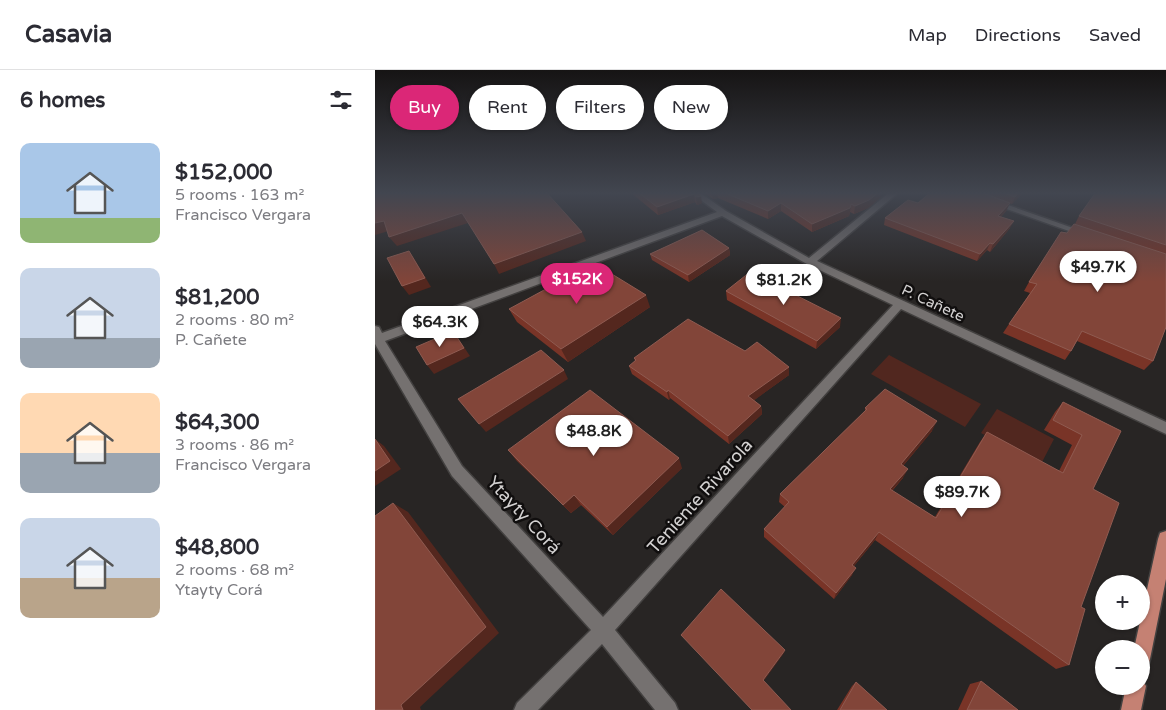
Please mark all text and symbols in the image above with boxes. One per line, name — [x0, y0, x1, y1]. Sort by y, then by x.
text: Casavia — [25, 20, 112, 49]
text: Map — [908, 24, 947, 46]
text: Directions — [975, 24, 1061, 46]
text: Saved — [1089, 24, 1141, 46]
chip: Buy — [390, 85, 459, 130]
chip: Rent — [469, 85, 546, 130]
chip: Filters — [556, 85, 644, 130]
chip: New — [654, 85, 728, 130]
icon: filters — [327, 86, 355, 114]
text: 6 homes — [20, 88, 105, 113]
text: $152,000 — [175, 160, 273, 185]
icon: home — [60, 163, 120, 223]
text: 5 rooms · 163 m² — [175, 185, 304, 205]
text: Francisco Vergara — [175, 205, 311, 225]
pin: $49.7K — [1057, 250, 1139, 293]
text: $49.7K — [1071, 257, 1125, 277]
pin: $152K — [542, 262, 612, 305]
pin: $81.2K — [743, 264, 825, 306]
text: $152K — [552, 269, 602, 289]
text: $81.2K — [757, 270, 811, 290]
street label: P. Cañete — [899, 281, 967, 325]
text: $81,200 — [175, 285, 259, 310]
icon: home — [60, 288, 120, 348]
pin: $64.3K — [399, 306, 481, 348]
text: 2 rooms · 80 m² — [175, 310, 294, 330]
text: $64.3K — [413, 312, 467, 332]
text: P. Cañete — [175, 330, 247, 350]
text: $64,300 — [175, 410, 259, 435]
icon: home — [60, 413, 120, 473]
pin: $48.8K — [553, 414, 635, 457]
text: $48.8K — [567, 421, 621, 441]
street label: Teniente Rivarola — [643, 434, 757, 558]
text: 3 rooms · 86 m² — [175, 435, 294, 455]
text: Francisco Vergara — [175, 455, 311, 475]
street label: Ytayty Corá — [482, 471, 566, 559]
pin: $89.7K — [921, 476, 1003, 518]
text: $89.7K — [935, 482, 989, 502]
text: $48,800 — [175, 535, 259, 560]
icon: home — [60, 538, 120, 598]
text: 2 rooms · 68 m² — [175, 560, 294, 580]
map controls — [1095, 575, 1150, 695]
button: + — [1095, 575, 1150, 630]
text: Ytayty Corá — [175, 580, 263, 600]
button: − — [1095, 640, 1150, 695]

